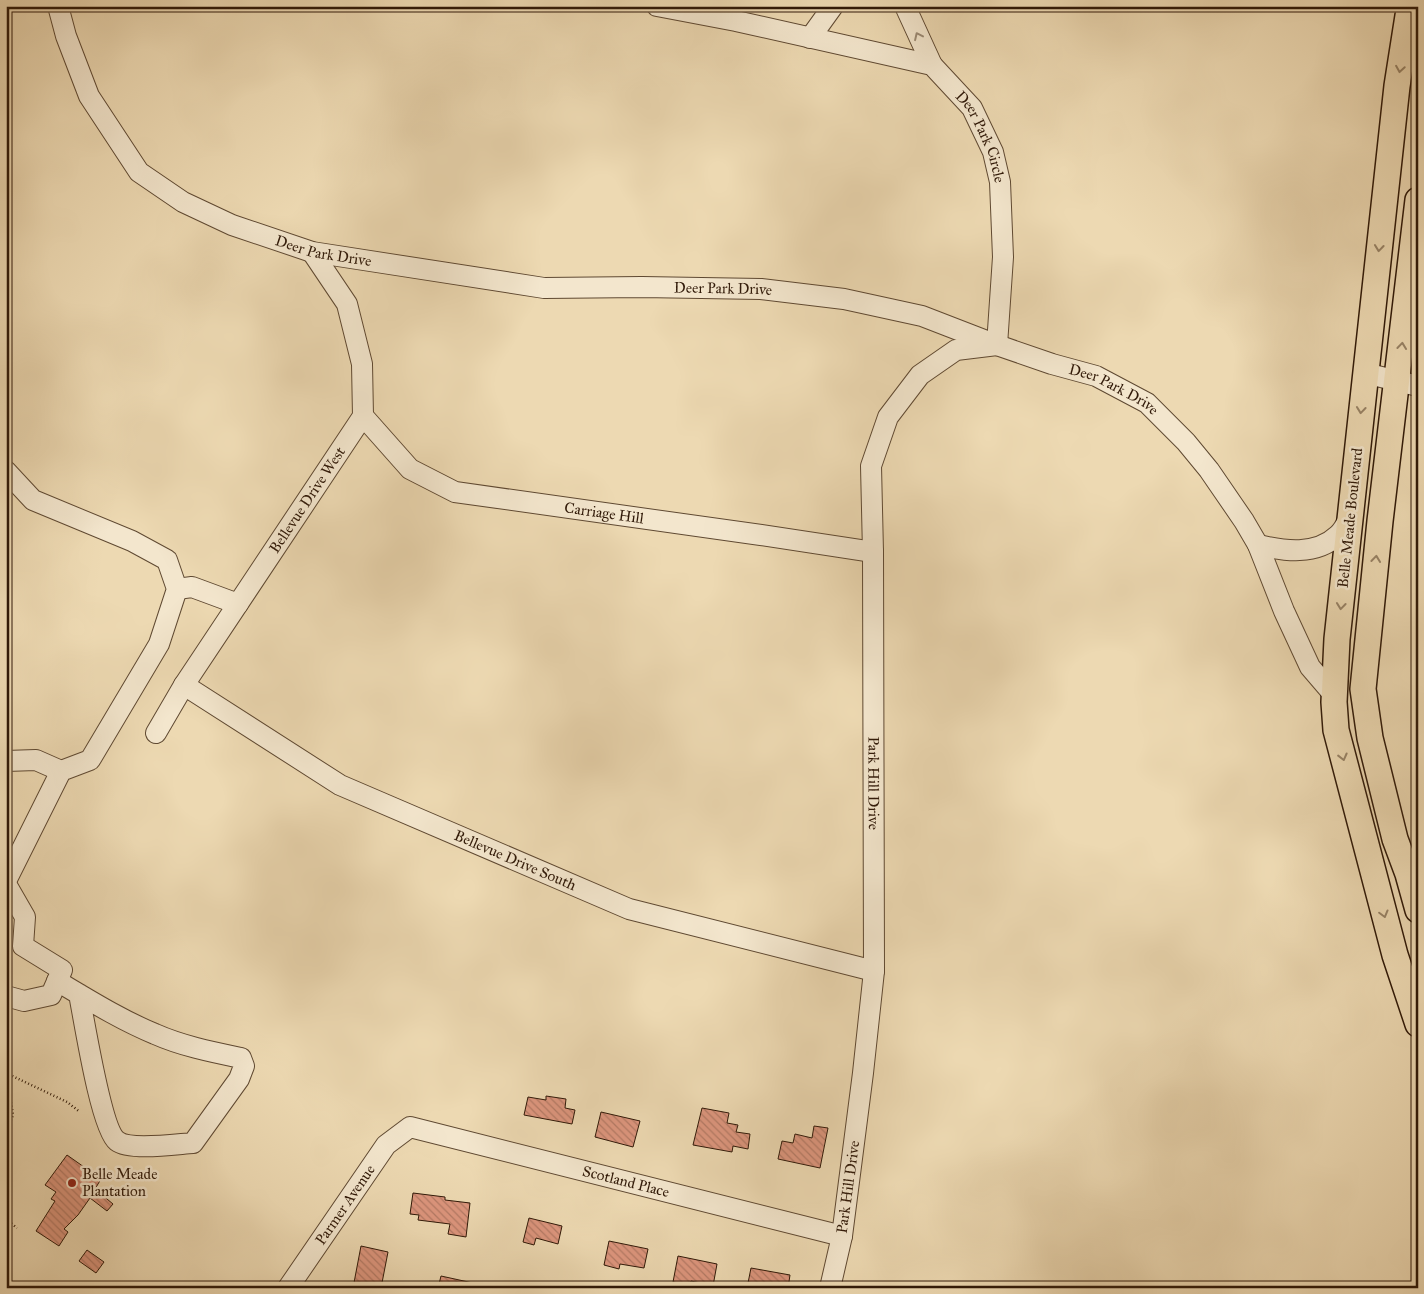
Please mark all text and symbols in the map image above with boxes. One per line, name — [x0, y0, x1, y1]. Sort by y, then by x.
one-way arrow — [914, 32, 925, 41]
one-way arrow — [1395, 65, 1405, 74]
street label: Deer Park Circle — [952, 87, 1009, 185]
street label: Deer Park Drive — [273, 231, 373, 270]
one-way arrow — [1374, 244, 1385, 252]
street label: Deer Park Drive — [674, 279, 773, 299]
one-way arrow — [1396, 341, 1407, 349]
street label: Deer Park Drive — [1067, 360, 1162, 418]
one-way arrow — [1356, 406, 1367, 414]
street label: Bellevue Drive West — [265, 443, 349, 556]
street label: Belle Meade Boulevard — [1334, 447, 1366, 589]
street label: Carriage Hill — [563, 498, 646, 528]
one-way arrow — [1370, 555, 1381, 563]
one-way arrow — [1336, 602, 1347, 610]
street label: Park Hill Drive — [864, 737, 883, 830]
one-way arrow — [1338, 752, 1348, 761]
street label: Bellevue Drive South — [451, 826, 580, 895]
one-way arrow — [1379, 910, 1389, 918]
street label: Park Hill Drive — [833, 1139, 863, 1235]
street label: Parmer Avenue — [311, 1161, 379, 1248]
street label: Scotland Place — [581, 1162, 671, 1201]
place label: Belle Meade Plantation — [82, 1165, 157, 1200]
marker: Belle Meade Plantation — [66, 1177, 78, 1189]

